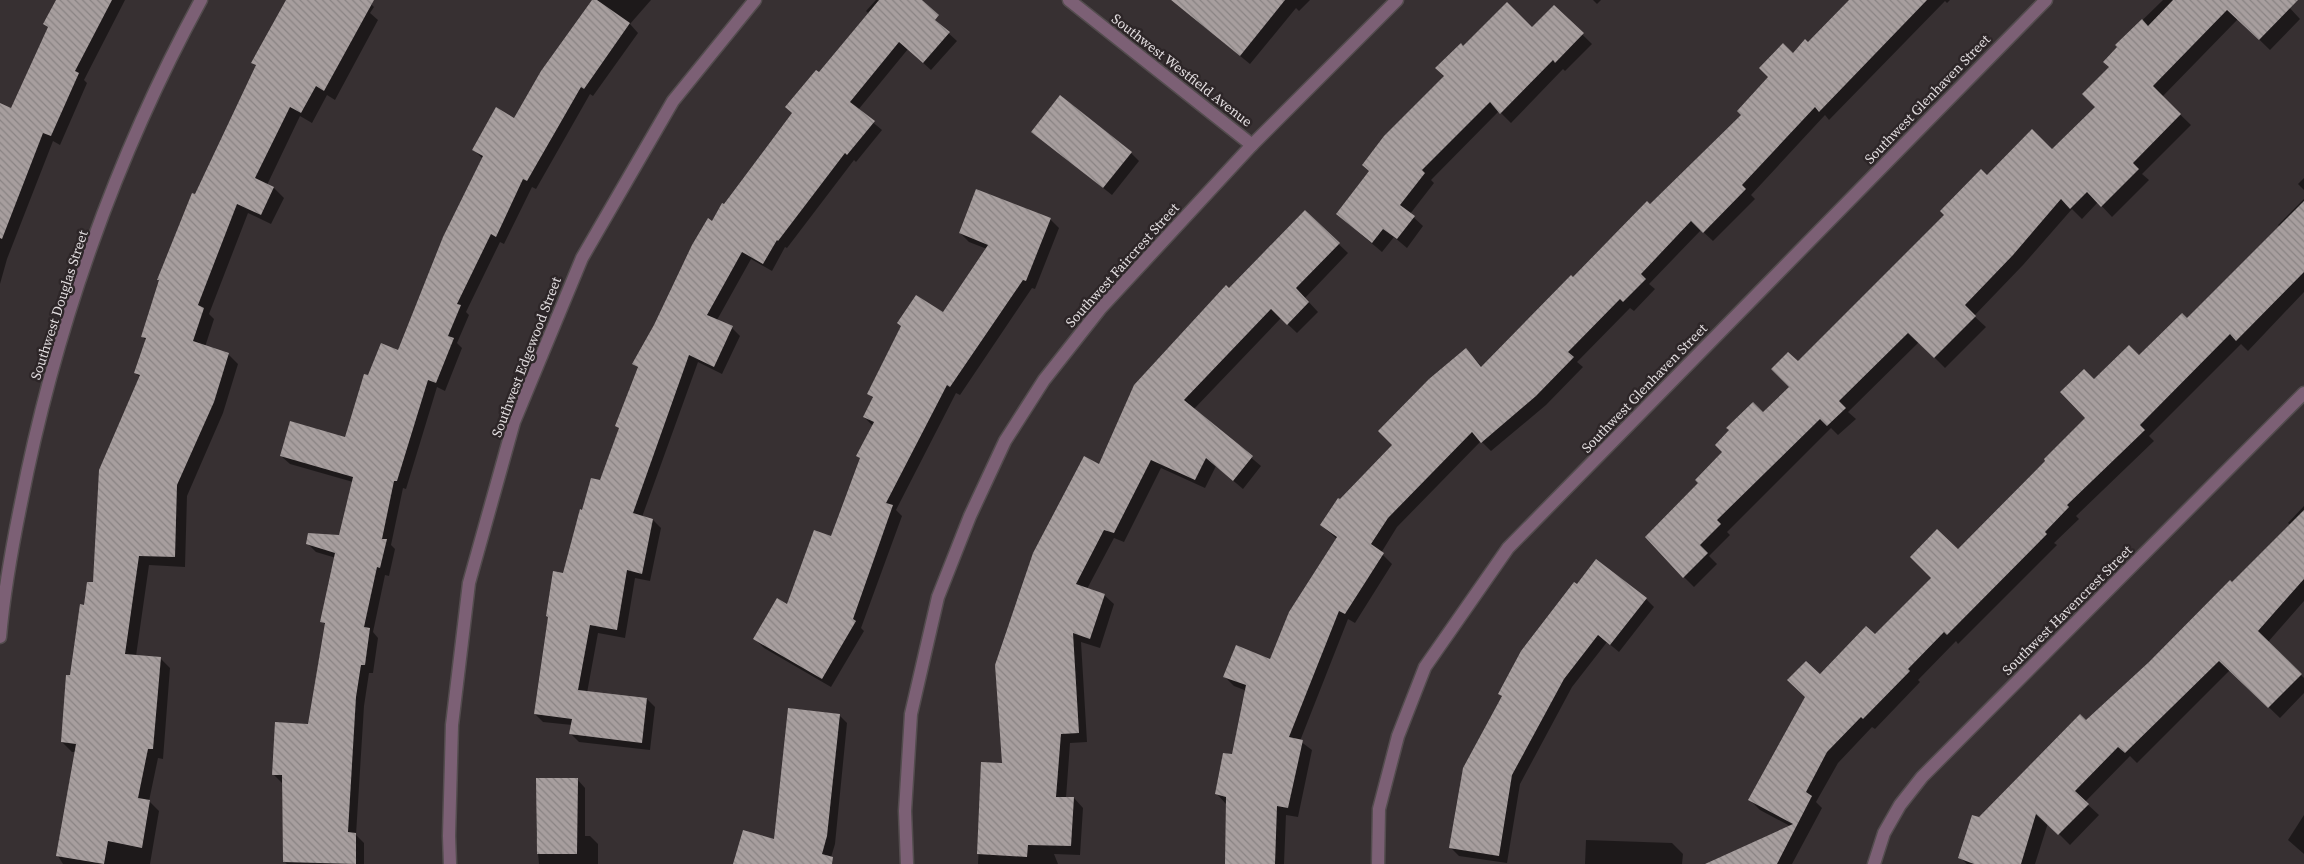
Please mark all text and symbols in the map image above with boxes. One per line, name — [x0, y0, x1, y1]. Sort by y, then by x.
street label: Southwest Westfield Avenue — [1107, 9, 1257, 131]
street label: Southwest Glenhaven Street — [1860, 29, 1995, 168]
street label: Southwest Faircrest Street — [1061, 198, 1184, 332]
street label: Southwest Douglas Street — [25, 227, 93, 382]
street label: Southwest Edgewood Street — [486, 273, 566, 440]
street label: Southwest Glenhaven Street — [1577, 318, 1712, 457]
street label: Southwest Havencrest Street — [1997, 540, 2137, 680]

